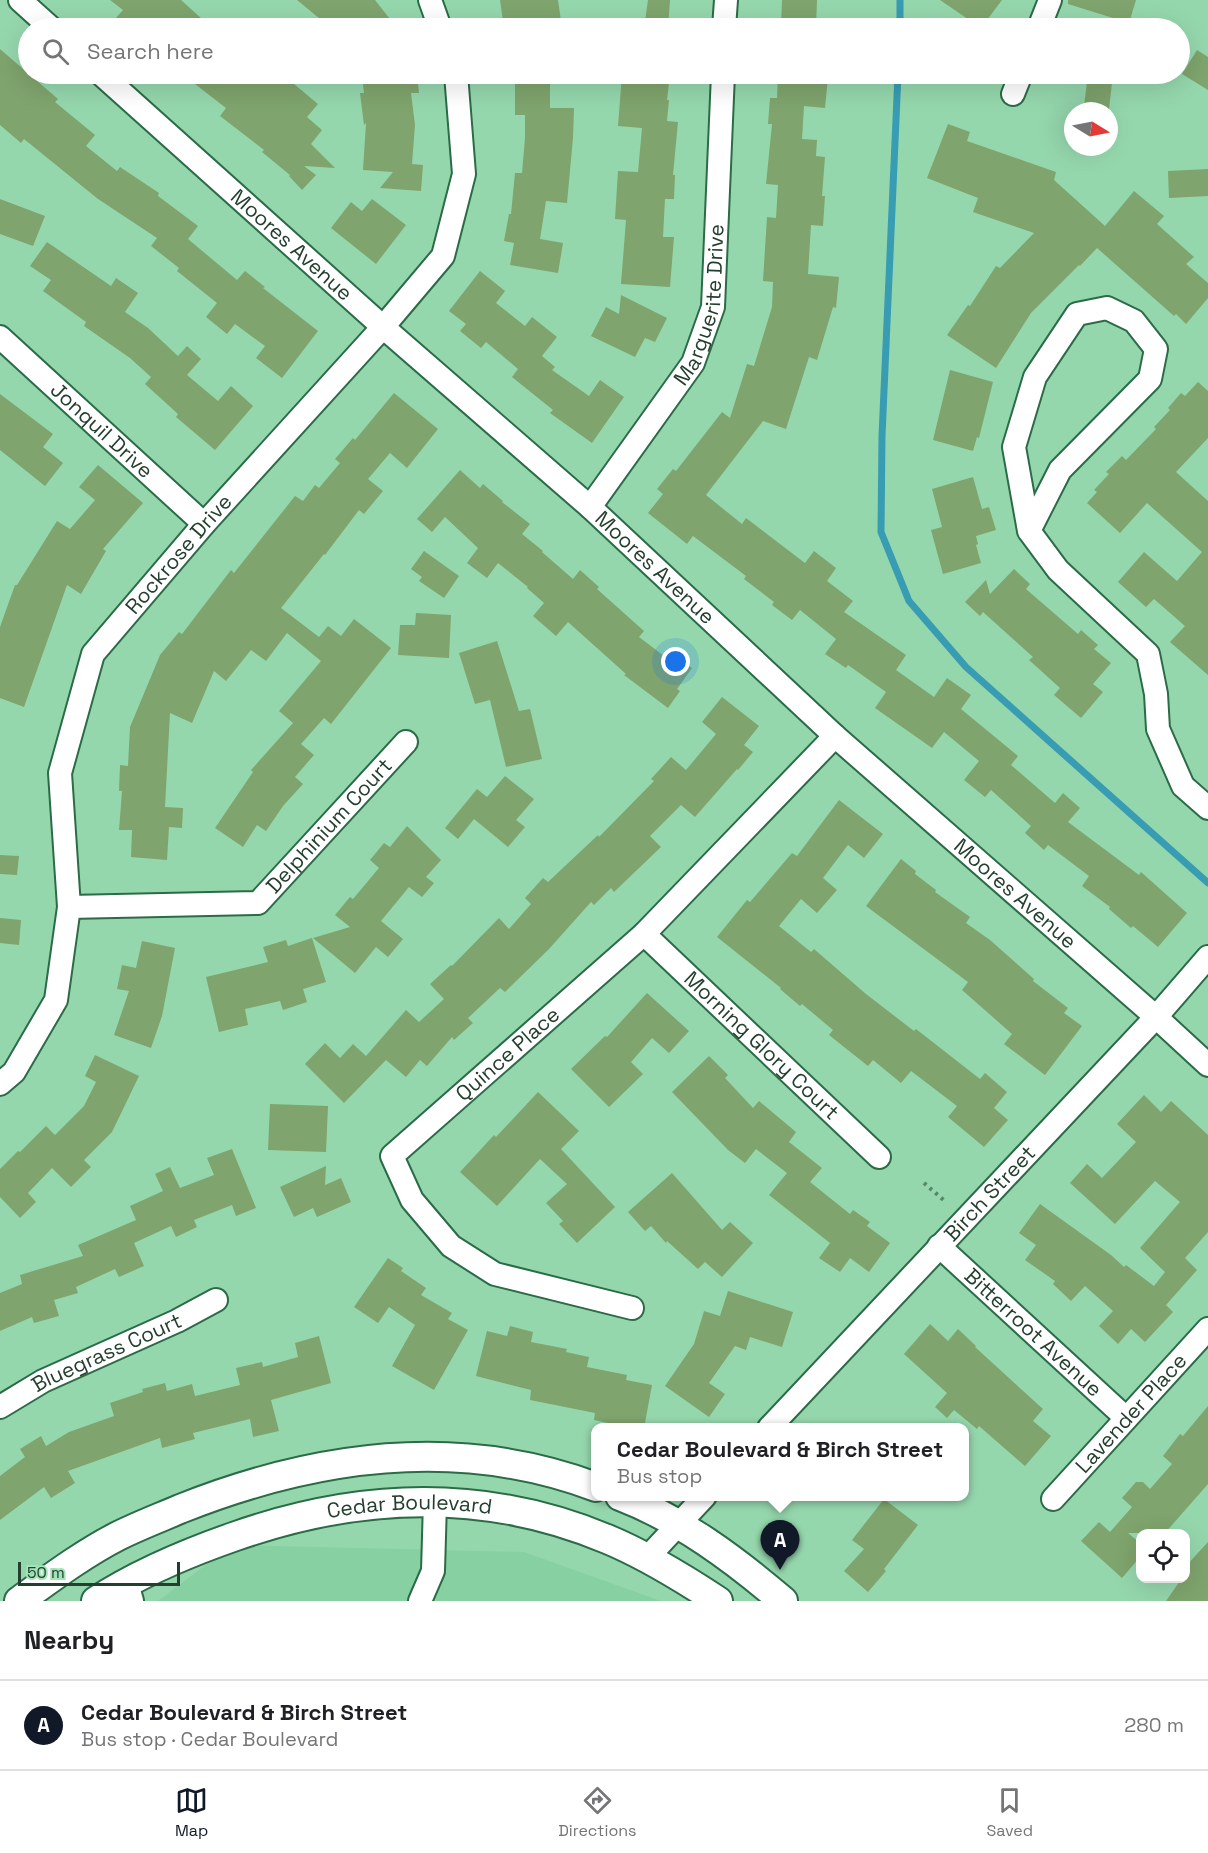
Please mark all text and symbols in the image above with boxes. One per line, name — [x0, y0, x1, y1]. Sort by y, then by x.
search box — [18, 18, 1190, 84]
icon: search — [39, 35, 72, 68]
text: Search here — [87, 37, 214, 65]
north arrow — [1064, 102, 1118, 156]
street label: Moores Avenue — [225, 183, 358, 306]
street label: Marguerite Drive — [667, 223, 730, 391]
street label: Jonquil Drive — [45, 376, 159, 484]
street label: Rockrose Drive — [119, 488, 238, 619]
street label: Moores Avenue — [590, 505, 721, 630]
your location — [661, 647, 690, 676]
street label: Delphinium Court — [260, 752, 398, 899]
street label: Moores Avenue — [948, 832, 1083, 954]
street label: Morning Glory Court — [679, 965, 845, 1125]
street label: Quince Place — [450, 1001, 565, 1107]
street label: Birch Street — [938, 1140, 1041, 1247]
street label: Bitterroot Avenue — [959, 1262, 1108, 1402]
street label: Bluegrass Court — [26, 1307, 186, 1398]
street label: Lavender Place — [1069, 1347, 1192, 1479]
popup — [591, 1423, 969, 1501]
text: Cedar Boulevard & Birch Street — [617, 1435, 943, 1463]
text: Bus stop — [617, 1463, 702, 1489]
street label: Cedar Boulevard — [325, 1488, 494, 1524]
pin: A — [760, 1520, 800, 1570]
map controls — [1136, 1529, 1190, 1583]
button: locate — [1136, 1529, 1190, 1583]
scale bar — [18, 1559, 180, 1586]
text: 50 m — [27, 1562, 65, 1583]
text: Nearby — [24, 1623, 114, 1657]
text: Cedar Boulevard & Birch Street — [81, 1698, 407, 1726]
text: A — [37, 1712, 50, 1738]
text: 280 m — [1124, 1712, 1184, 1738]
text: Bus stop · Cedar Boulevard — [81, 1726, 338, 1752]
tab: Map — [175, 1784, 208, 1841]
tab: Directions — [558, 1784, 637, 1841]
tab: Saved — [986, 1784, 1033, 1841]

